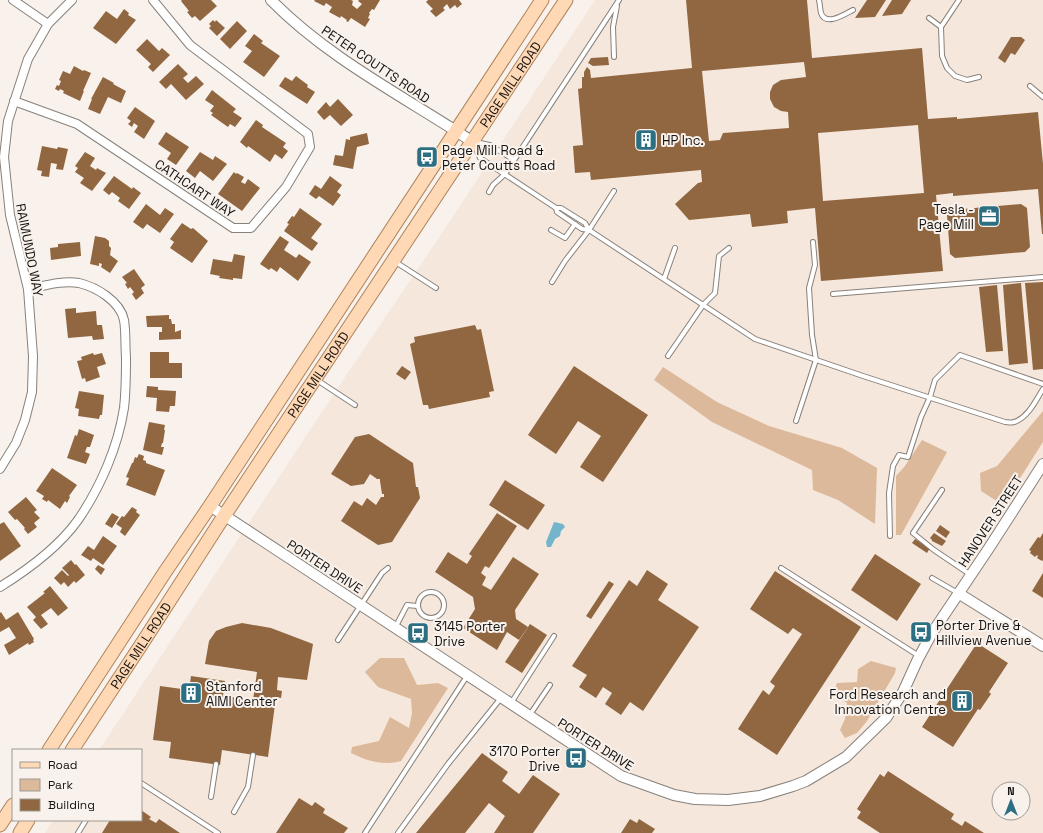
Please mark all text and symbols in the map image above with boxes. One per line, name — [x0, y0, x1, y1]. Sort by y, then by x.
street label: PETER COUTTS ROAD — [318, 22, 433, 107]
street label: PAGE MILL ROAD — [476, 38, 545, 131]
building icon: HP Inc. — [633, 127, 659, 153]
place label: HP Inc. — [662, 132, 704, 149]
place label: Page Mill Road & Peter Coutts Road — [442, 142, 555, 174]
bus stop icon: Page Mill Road & Peter Coutts Road — [414, 144, 440, 170]
street label: CATHCART WAY — [151, 155, 238, 221]
place label: Tesla - Page Mill — [919, 201, 974, 233]
street label: RAIMUNDO WAY — [12, 202, 47, 298]
office icon: Tesla - Page Mill — [976, 203, 1002, 229]
street label: PAGE MILL ROAD — [284, 328, 353, 421]
street label: HANOVER STREET — [954, 472, 1027, 571]
street label: PORTER DRIVE — [284, 536, 366, 597]
street label: PAGE MILL ROAD — [107, 599, 175, 692]
place label: Porter Drive & Hillview Avenue — [936, 617, 1031, 649]
place label: 3145 Porter Drive — [434, 618, 505, 650]
bus stop icon: Porter Drive & Hillview Avenue — [908, 619, 934, 645]
bus stop icon: 3145 Porter Drive — [405, 620, 431, 646]
place label: Stanford AIMI Center — [206, 678, 277, 710]
building icon: Stanford AIMI Center — [178, 680, 204, 706]
place label: Ford Research and Innovation Centre — [829, 686, 946, 718]
building icon: Ford Research and Innovation Centre — [949, 688, 975, 714]
street label: PORTER DRIVE — [555, 714, 637, 775]
place label: 3170 Porter Drive — [489, 743, 560, 775]
bus stop icon: 3170 Porter Drive — [563, 745, 589, 771]
legend — [12, 749, 142, 821]
text: Road — [48, 757, 77, 773]
text: Park — [48, 777, 73, 793]
north arrow — [991, 781, 1031, 821]
text: N — [1007, 784, 1015, 798]
text: Building — [48, 797, 95, 813]

